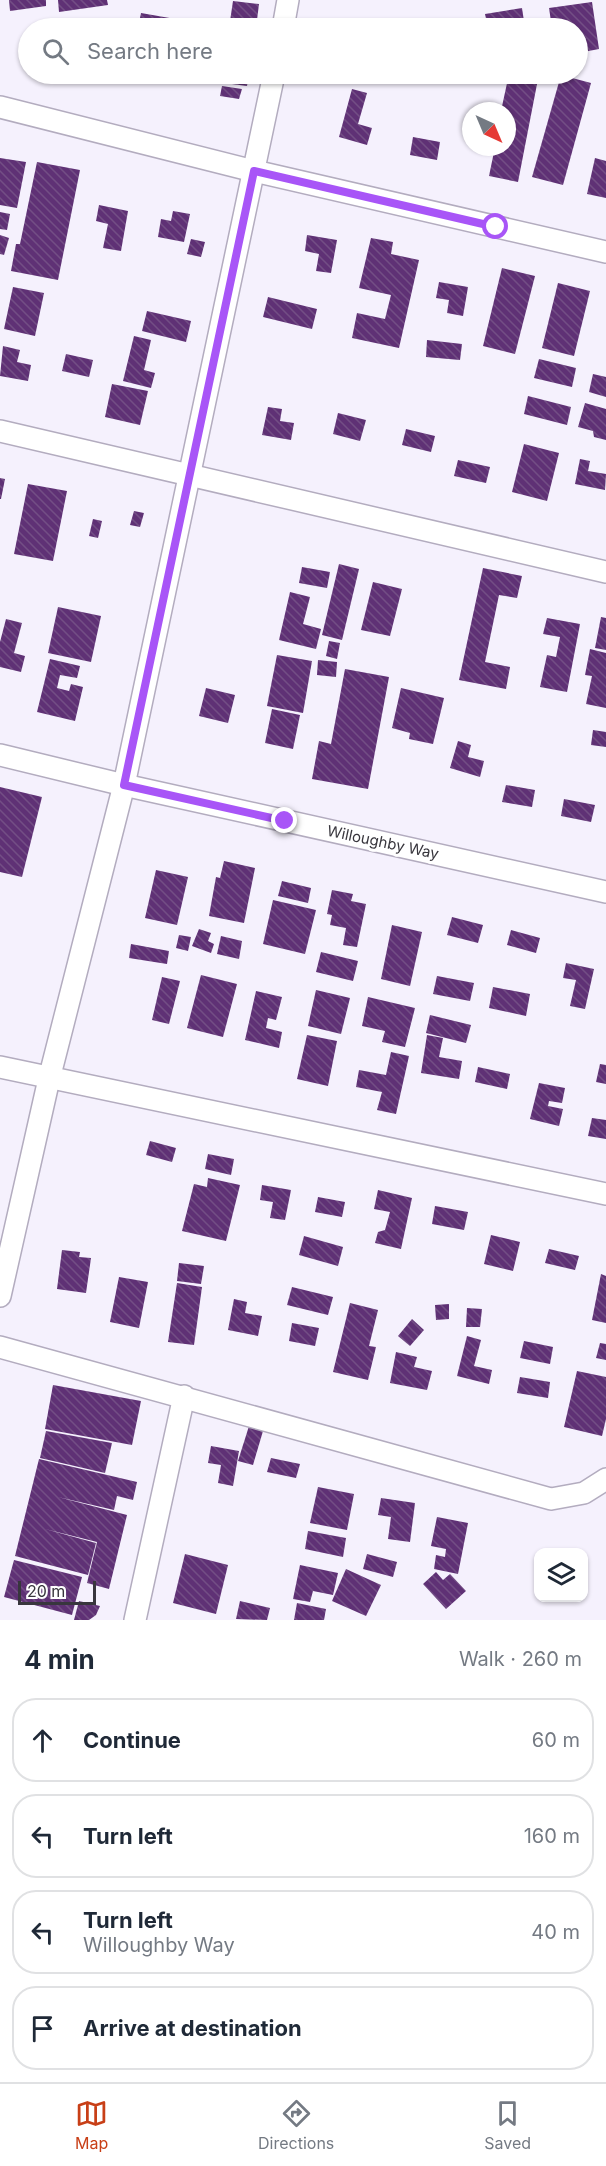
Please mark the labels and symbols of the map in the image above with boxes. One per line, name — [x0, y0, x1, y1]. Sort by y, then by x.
north arrow — [462, 102, 516, 156]
route start — [482, 213, 508, 239]
route end — [271, 807, 297, 833]
street label: Willoughby Way — [325, 821, 441, 863]
scale bar — [18, 1578, 96, 1606]

